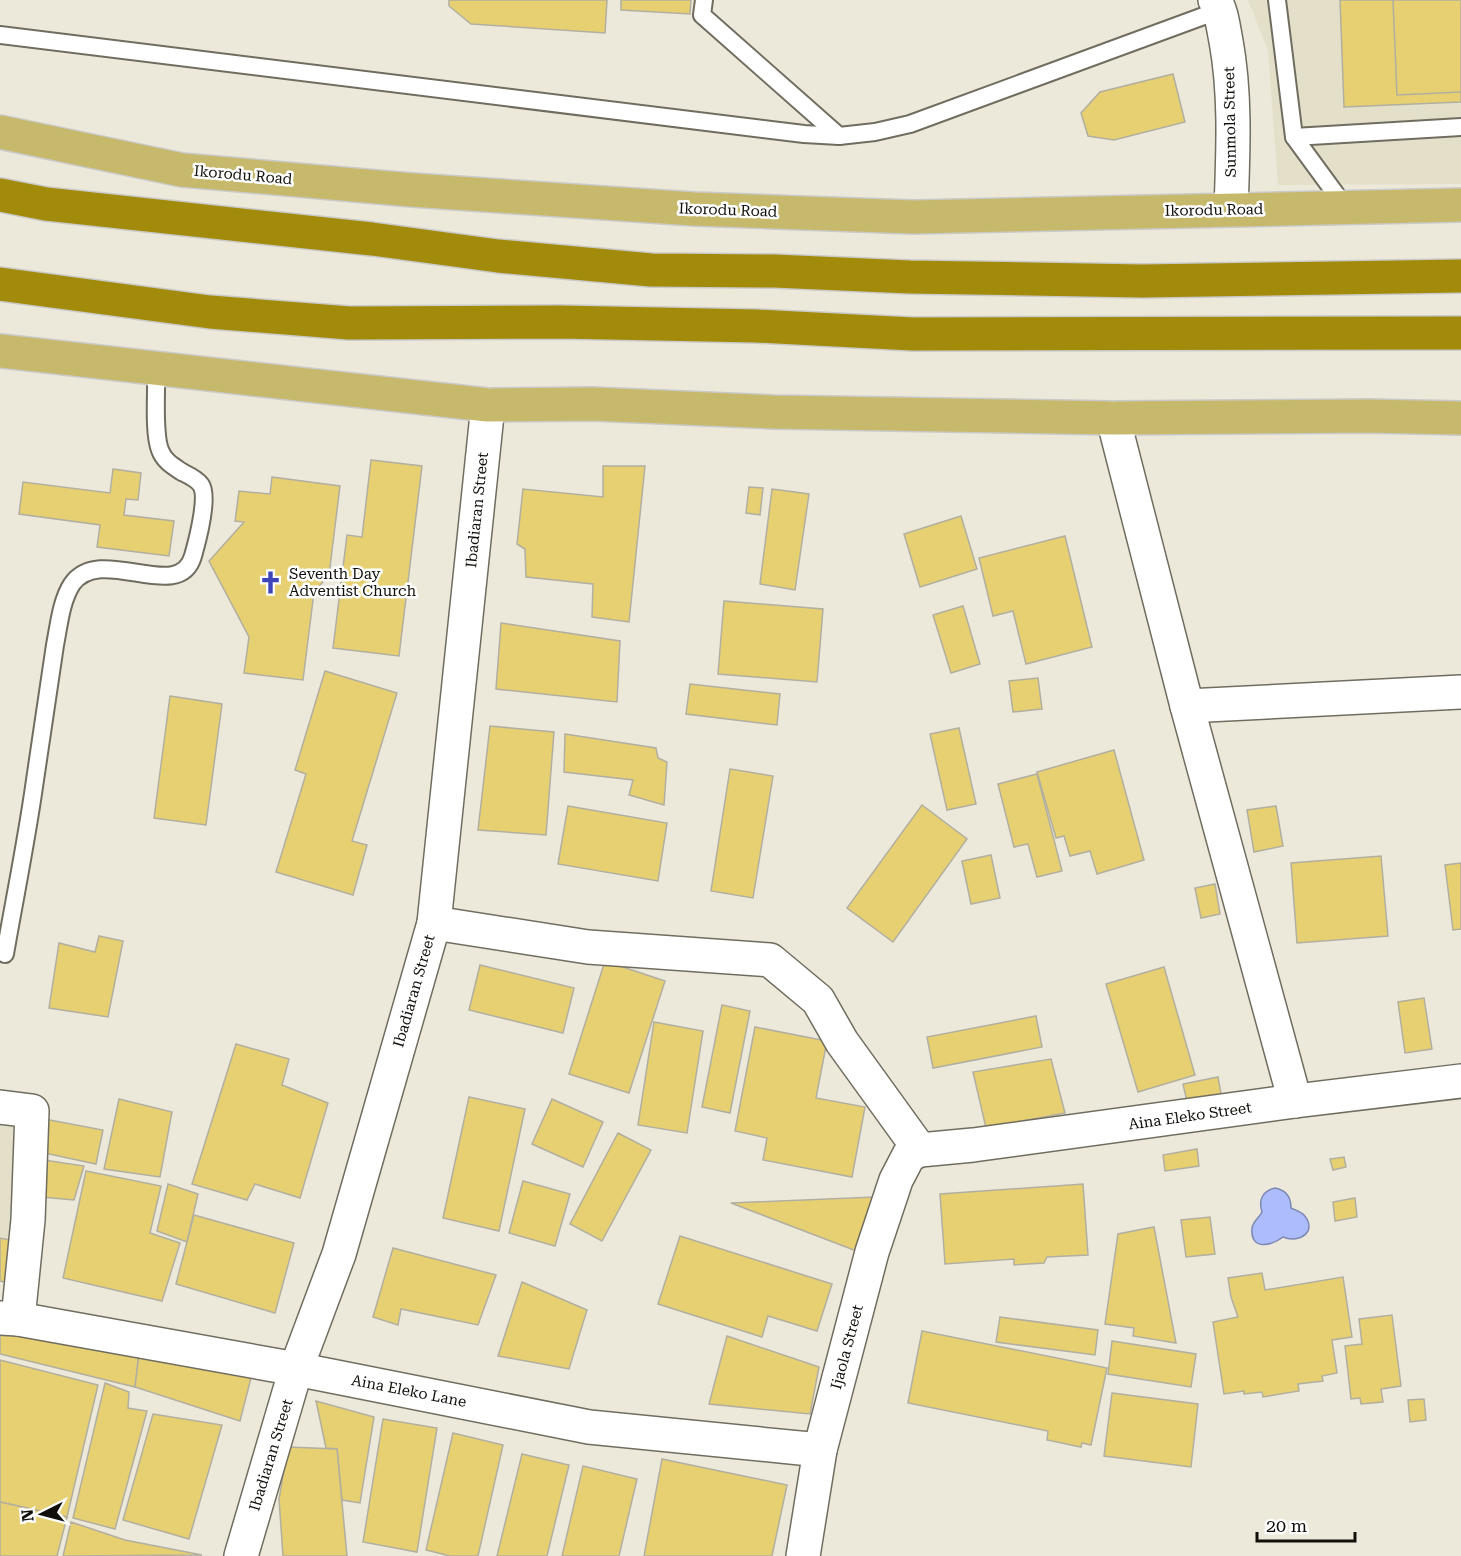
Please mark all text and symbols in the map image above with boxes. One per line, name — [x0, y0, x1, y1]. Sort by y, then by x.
street label: Sunmola Street — [1220, 66, 1240, 178]
street label: Ikorodu Road — [193, 162, 293, 188]
street label: Ikorodu Road — [678, 199, 778, 221]
street label: Ikorodu Road — [1164, 200, 1264, 220]
street label: Ibadiaran Street — [462, 451, 492, 569]
place label: Seventh Day Adventist Church — [289, 565, 416, 600]
church icon: Seventh Day Adventist Church — [258, 570, 284, 596]
street label: Ibadiaran Street — [389, 932, 439, 1049]
street label: Aina Eleko Street — [1127, 1098, 1253, 1134]
street label: Ijaola Street — [827, 1302, 867, 1391]
street label: Aina Eleko Lane — [350, 1371, 468, 1411]
street label: Ibadiaran Street — [245, 1396, 297, 1513]
north arrow — [12, 1484, 72, 1544]
scale bar — [1257, 1505, 1354, 1543]
text: N — [17, 1508, 38, 1523]
text: 20 m — [1266, 1515, 1307, 1536]

